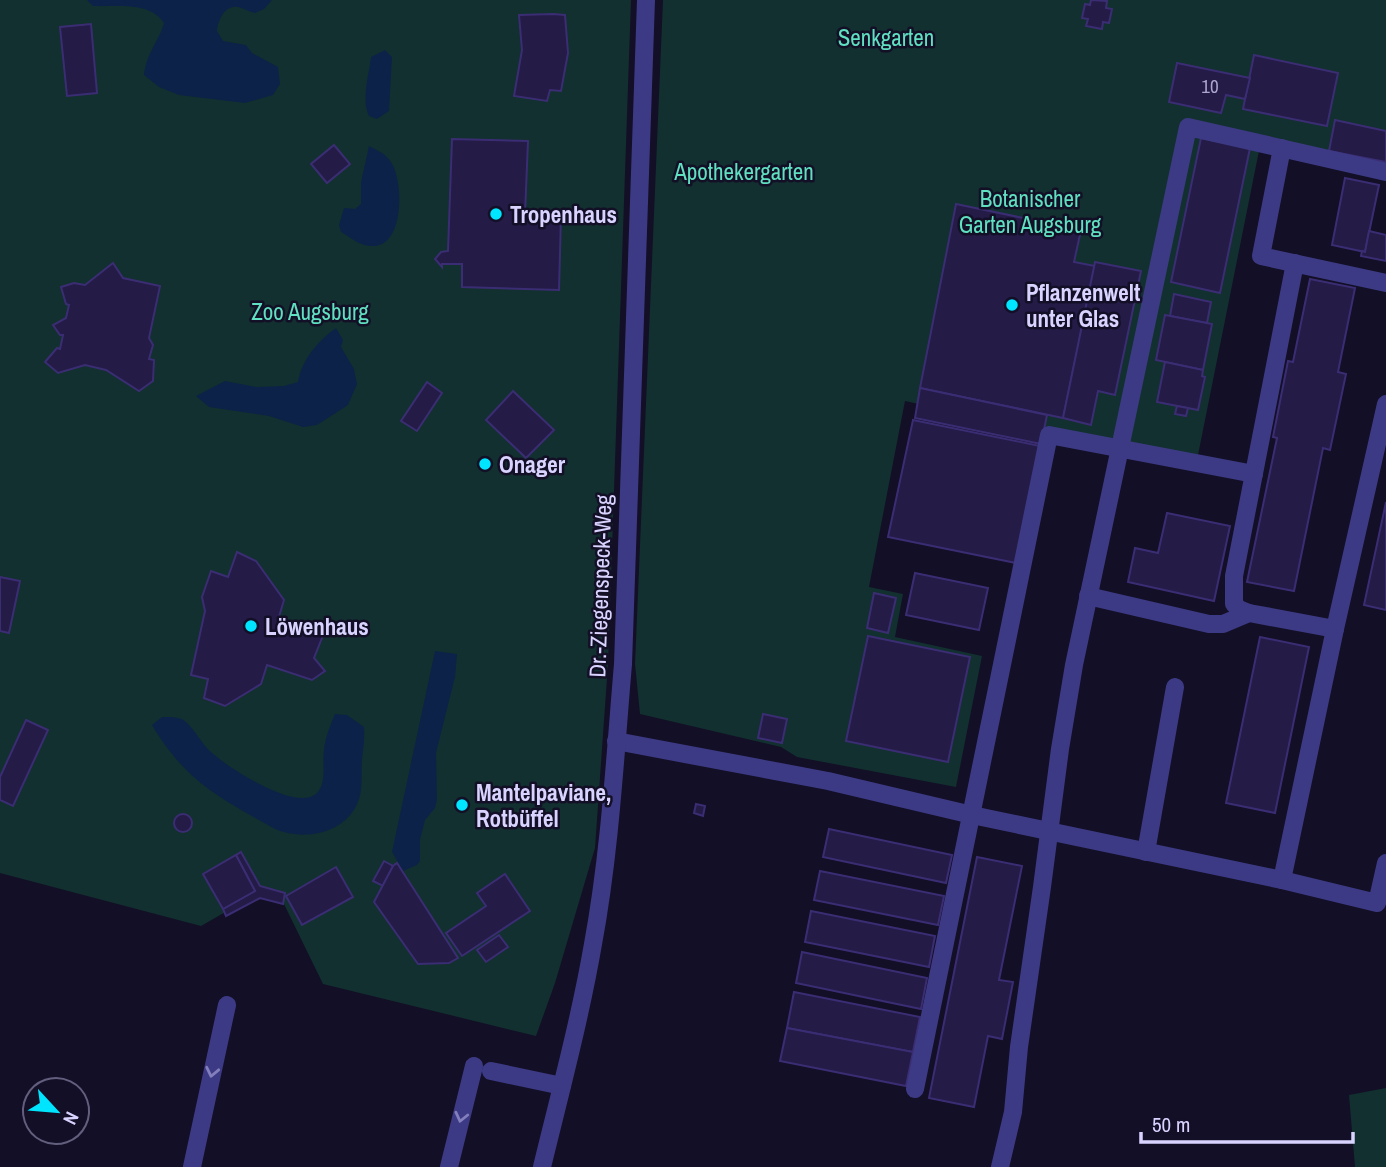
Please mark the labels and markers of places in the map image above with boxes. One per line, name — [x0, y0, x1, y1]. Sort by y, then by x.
place label: Tropenhaus — [510, 199, 617, 230]
marker: Tropenhaus — [488, 206, 504, 222]
place label: Pflanzenwelt unter Glas — [1026, 277, 1140, 334]
marker: Pflanzenwelt unter Glas — [1004, 297, 1020, 313]
place label: Onager — [499, 449, 566, 480]
marker: Onager — [477, 456, 493, 472]
place label: Löwenhaus — [265, 611, 369, 642]
marker: Löwenhaus — [243, 618, 259, 634]
place label: Mantelpaviane, Rotbüffel — [476, 777, 611, 834]
marker: Mantelpaviane, Rotbüffel — [454, 797, 470, 813]

